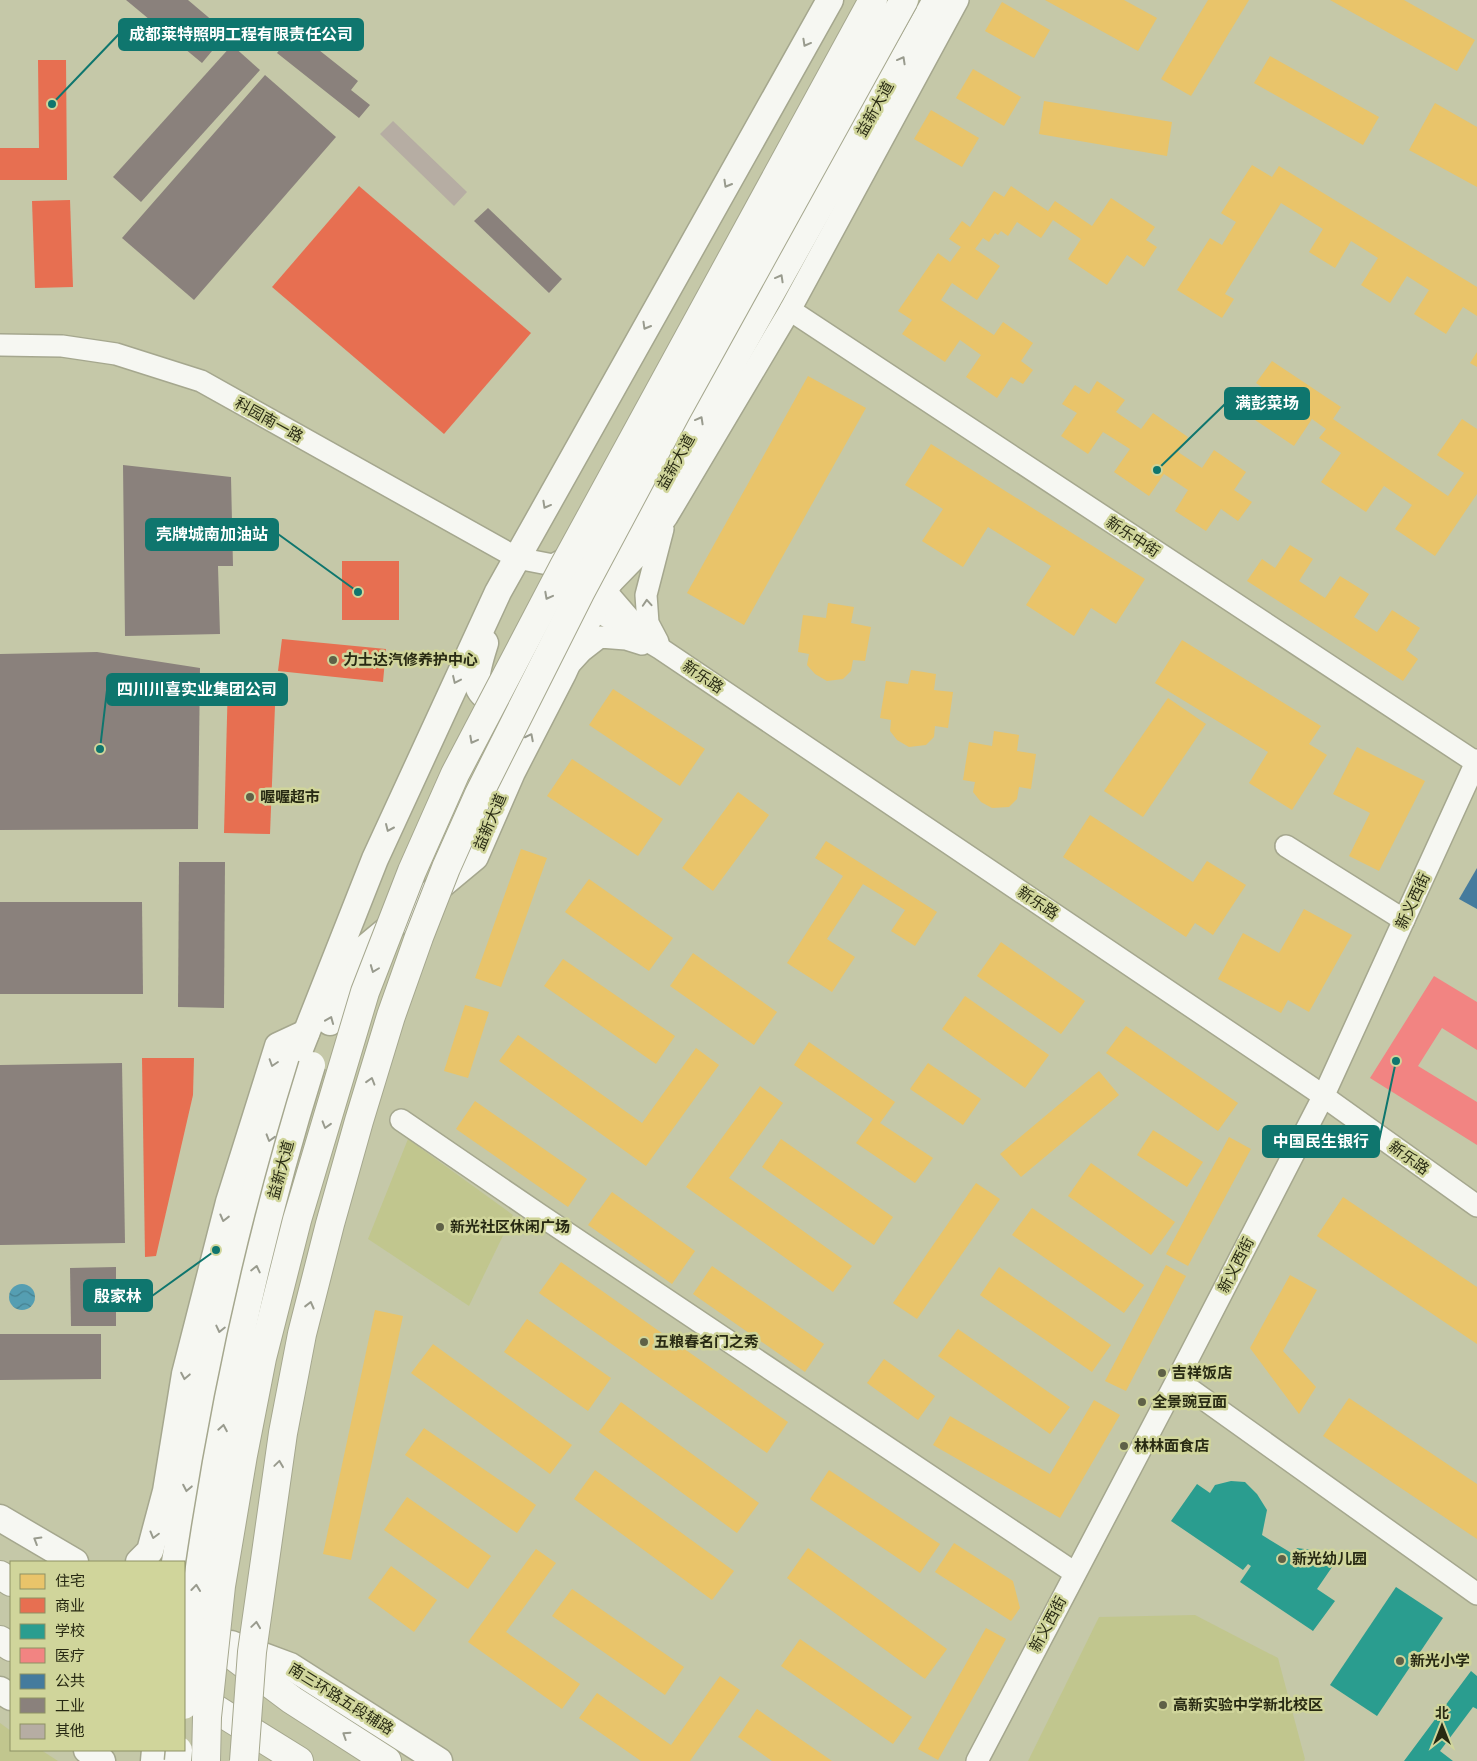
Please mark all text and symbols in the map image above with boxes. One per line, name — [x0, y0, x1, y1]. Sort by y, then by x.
callout: 成都莱特照明工程有限责任公司 — [119, 19, 363, 50]
text: 成都莱特照明工程有限责任公司 — [129, 25, 353, 44]
one-way arrow — [803, 37, 813, 46]
one-way arrow — [896, 57, 906, 66]
street label: 益新大道 — [853, 78, 897, 139]
one-way arrow — [723, 179, 733, 188]
one-way arrow — [773, 274, 783, 283]
one-way arrow — [643, 320, 653, 329]
callout: 满彭菜场 — [1225, 388, 1309, 419]
street label: 科园南一路 — [232, 394, 306, 445]
text: 满彭菜场 — [1235, 394, 1299, 413]
one-way arrow — [694, 416, 704, 425]
street label: 益新大道 — [654, 431, 698, 492]
one-way arrow — [542, 499, 552, 508]
street label: 新乐中街 — [1103, 513, 1163, 560]
callout: 壳牌城南加油站 — [146, 519, 278, 550]
text: 壳牌城南加油站 — [156, 525, 268, 544]
one-way arrow — [544, 591, 554, 600]
one-way arrow — [641, 599, 652, 607]
place label: 力士达汽修养护中心 — [343, 651, 478, 668]
marker: 力士达汽修养护中心 — [327, 654, 339, 666]
street label: 新乐路 — [680, 657, 727, 696]
callout: 四川川喜实业集团公司 — [107, 674, 287, 705]
one-way arrow — [452, 675, 463, 684]
text: 四川川喜实业集团公司 — [117, 680, 277, 699]
one-way arrow — [524, 733, 534, 742]
one-way arrow — [469, 735, 479, 744]
place label: 喔喔超市 — [260, 788, 320, 805]
marker: 喔喔超市 — [244, 791, 256, 803]
street label: 益新大道 — [470, 791, 509, 853]
one-way arrow — [384, 823, 395, 832]
street label: 新义西街 — [1392, 870, 1433, 932]
street label: 新乐路 — [1015, 883, 1062, 922]
one-way arrow — [370, 965, 380, 973]
one-way arrow — [324, 1016, 335, 1025]
one-way arrow — [268, 1058, 278, 1067]
one-way arrow — [366, 1077, 376, 1086]
one-way arrow — [321, 1120, 331, 1128]
callout: 中国民生银行 — [1263, 1126, 1379, 1157]
text: 中国民生银行 — [1273, 1132, 1369, 1151]
one-way arrow — [266, 1134, 276, 1142]
street label: 新乐路 — [1386, 1137, 1432, 1178]
street label: 益新大道 — [265, 1139, 296, 1201]
one-way arrow — [220, 1214, 230, 1222]
place label: 新光社区休闲广场 — [450, 1218, 570, 1235]
marker: 新光社区休闲广场 — [434, 1221, 446, 1233]
street label: 新义西街 — [1214, 1234, 1257, 1295]
one-way arrow — [250, 1264, 261, 1273]
callout: 殷家林 — [84, 1280, 152, 1311]
text: 殷家林 — [94, 1287, 142, 1306]
one-way arrow — [304, 1301, 315, 1310]
one-way arrow — [215, 1325, 226, 1334]
place label: 五粮春名门之秀 — [654, 1333, 759, 1350]
marker: 五粮春名门之秀 — [638, 1336, 650, 1348]
place label: 吉祥饭店 — [1172, 1364, 1232, 1381]
marker: 吉祥饭店 — [1156, 1367, 1168, 1379]
one-way arrow — [180, 1371, 191, 1380]
place label: 全景豌豆面 — [1152, 1393, 1227, 1410]
marker: 全景豌豆面 — [1136, 1396, 1148, 1408]
one-way arrow — [217, 1423, 227, 1432]
place label: 林林面食店 — [1134, 1437, 1209, 1454]
marker: 林林面食店 — [1118, 1440, 1130, 1452]
one-way arrow — [273, 1460, 284, 1468]
one-way arrow — [183, 1484, 193, 1493]
one-way arrow — [149, 1531, 160, 1540]
one-way arrow — [34, 1536, 43, 1546]
place label: 新光幼儿园 — [1292, 1550, 1367, 1567]
marker: 新光幼儿园 — [1276, 1553, 1288, 1565]
legend — [10, 1561, 185, 1751]
text: 住宅 — [55, 1572, 85, 1589]
one-way arrow — [190, 1584, 201, 1592]
street label: 新义西街 — [1026, 1593, 1069, 1654]
text: 商业 — [55, 1597, 85, 1614]
one-way arrow — [250, 1621, 261, 1629]
text: 学校 — [55, 1622, 85, 1639]
text: 医疗 — [55, 1647, 85, 1664]
place label: 新光小学 — [1410, 1652, 1470, 1669]
marker: 新光小学 — [1394, 1655, 1406, 1667]
street label: 南三环路五段辅路 — [286, 1660, 397, 1738]
text: 公共 — [55, 1672, 85, 1689]
place label: 高新实验中学新北校区 — [1173, 1696, 1323, 1713]
text: 工业 — [55, 1697, 85, 1714]
marker: 高新实验中学新北校区 — [1157, 1699, 1169, 1711]
north arrow — [1417, 1701, 1467, 1751]
text: 北 — [1435, 1705, 1449, 1721]
text: 其他 — [55, 1722, 85, 1739]
one-way arrow — [342, 1731, 351, 1741]

